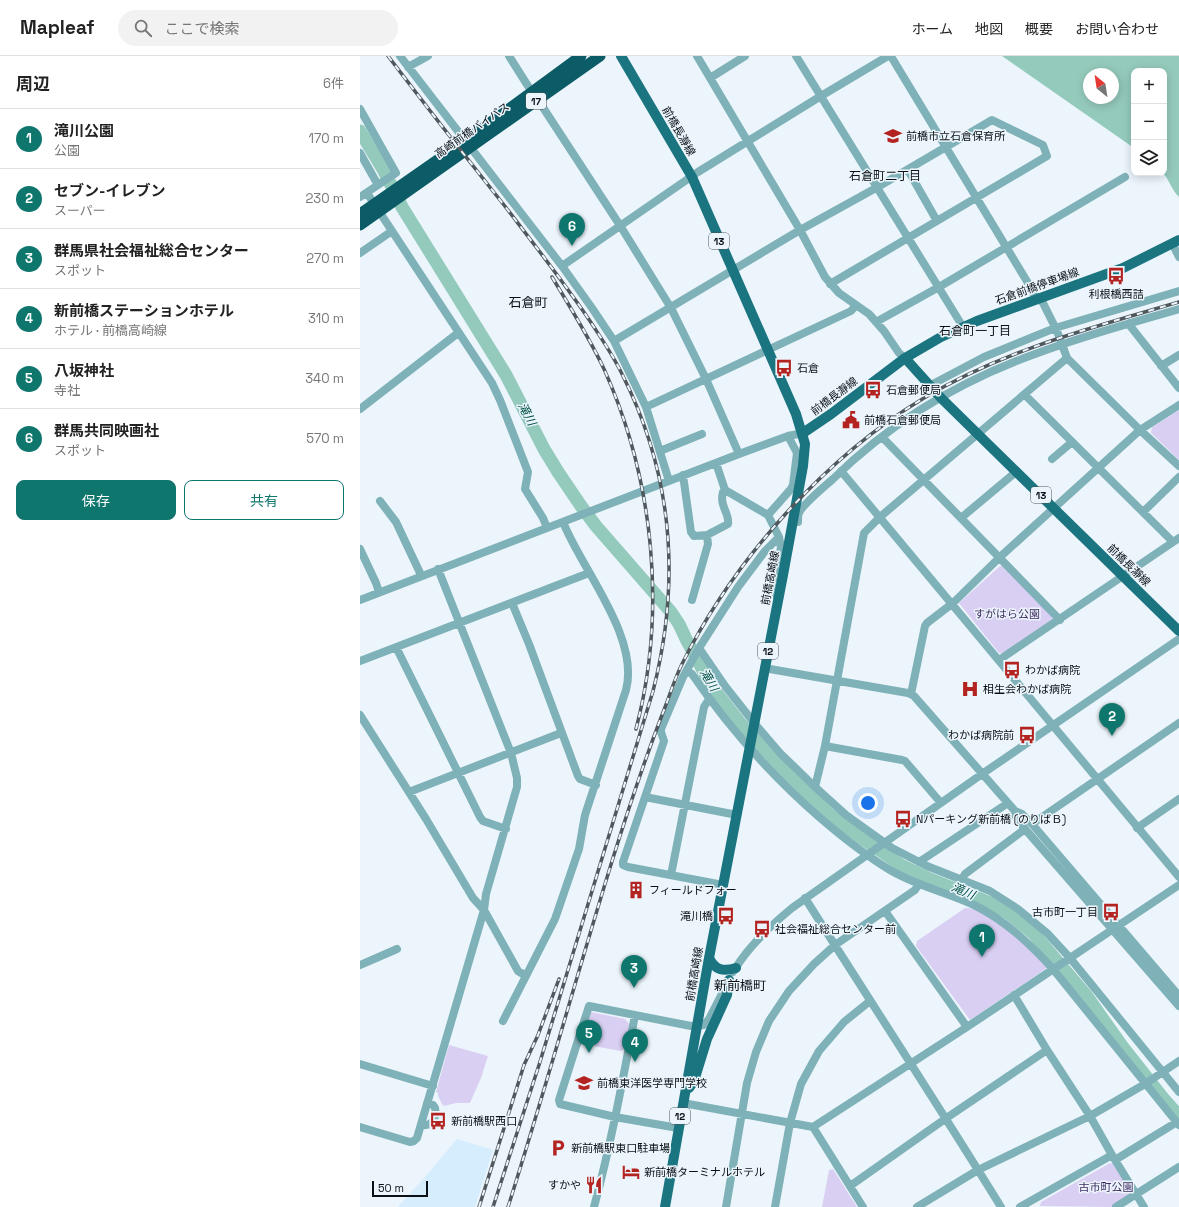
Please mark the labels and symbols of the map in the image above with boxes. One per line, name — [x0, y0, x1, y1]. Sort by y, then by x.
north arrow — [1083, 68, 1119, 104]
road number: 17 — [526, 93, 546, 109]
street label: 高崎前橋バイパス — [432, 99, 512, 161]
street label: 前橋長瀞線 — [659, 104, 699, 158]
school or university icon: 前橋市立石倉保育所 — [883, 126, 903, 146]
place label: 前橋市立石倉保育所 — [906, 129, 1006, 143]
district label: 石倉町二丁目 — [849, 168, 921, 184]
pin: 6 — [559, 213, 585, 246]
road number: 13 — [709, 233, 729, 249]
street label: 石倉前橋停車場線 — [993, 264, 1081, 308]
bus stop icon: 利根橋西詰 — [1106, 266, 1126, 286]
place label: 利根橋西詰 — [1089, 287, 1144, 301]
district label: 石倉町 — [508, 294, 548, 311]
district label: 石倉町一丁目 — [939, 323, 1011, 339]
bus stop icon: 石倉 — [774, 358, 794, 378]
place label: 石倉 — [797, 361, 819, 375]
street label: 前橋長瀞線 — [808, 374, 860, 418]
bus stop icon: 石倉郵便局 — [863, 380, 883, 400]
place label: 石倉郵便局 — [886, 383, 941, 397]
water label: 滝川 — [514, 400, 541, 430]
public building icon: 前橋石倉郵便局 — [841, 410, 861, 430]
place label: 前橋石倉郵便局 — [864, 413, 941, 427]
road number: 13 — [1031, 487, 1051, 503]
street label: 前橋長瀞線 — [1104, 541, 1154, 589]
street label: 前橋高崎線 — [758, 550, 782, 606]
park label: すがはら公園 — [974, 607, 1040, 621]
road number: 12 — [758, 643, 778, 659]
bus stop icon: わかば病院 — [1002, 660, 1022, 680]
place label: わかば病院 — [1025, 663, 1080, 677]
water label: 滝川 — [696, 666, 723, 696]
hospital icon: 相生会わかば病院 — [960, 679, 980, 699]
place label: 相生会わかば病院 — [983, 682, 1071, 696]
pin: 2 — [1099, 703, 1125, 736]
bus stop icon: わかば病院前 — [1017, 725, 1037, 745]
place label: わかば病院前 — [948, 728, 1014, 742]
your location — [858, 793, 878, 813]
bus stop icon: Nパーキング新前橋 (のりばＢ) — [893, 809, 913, 829]
place label: Nパーキング新前橋 (のりばＢ) — [916, 812, 1066, 826]
water label: 滝川 — [949, 879, 979, 904]
building icon: フィールドフォー — [626, 880, 646, 900]
place label: フィールドフォー — [649, 883, 737, 897]
bus stop icon: 古市町一丁目 — [1101, 902, 1121, 922]
place label: 古市町一丁目 — [1032, 905, 1098, 919]
bus stop icon: 滝川橋 — [716, 906, 736, 926]
place label: 滝川橋 — [680, 909, 713, 923]
bus stop icon: 社会福祉総合センター前 — [752, 919, 772, 939]
place label: 社会福祉総合センター前 — [775, 922, 896, 936]
pin: 1 — [969, 924, 995, 957]
street label: 前橋高崎線 — [682, 946, 706, 1002]
pin: 3 — [621, 955, 647, 988]
district label: 新前橋町 — [714, 977, 766, 994]
pin: 5 — [576, 1020, 602, 1053]
pin: 4 — [622, 1029, 648, 1062]
school or university icon: 前橋東洋医学専門学校 — [574, 1073, 594, 1093]
place label: 前橋東洋医学専門学校 — [597, 1076, 707, 1090]
road number: 12 — [670, 1108, 690, 1124]
bus stop icon: 新前橋駅西口 — [428, 1111, 448, 1131]
place label: 新前橋駅西口 — [451, 1114, 517, 1128]
parking icon: 新前橋駅東口駐車場 — [548, 1138, 568, 1158]
place label: 新前橋駅東口駐車場 — [571, 1141, 670, 1155]
hotel icon: 新前橋ターミナルホテル — [621, 1162, 641, 1182]
place label: 新前橋ターミナルホテル — [644, 1165, 765, 1179]
restaurant icon: すかや — [584, 1175, 604, 1195]
place label: すかや — [548, 1178, 581, 1192]
scale bar — [372, 1179, 428, 1198]
park label: 古市町公園 — [1079, 1180, 1134, 1194]

